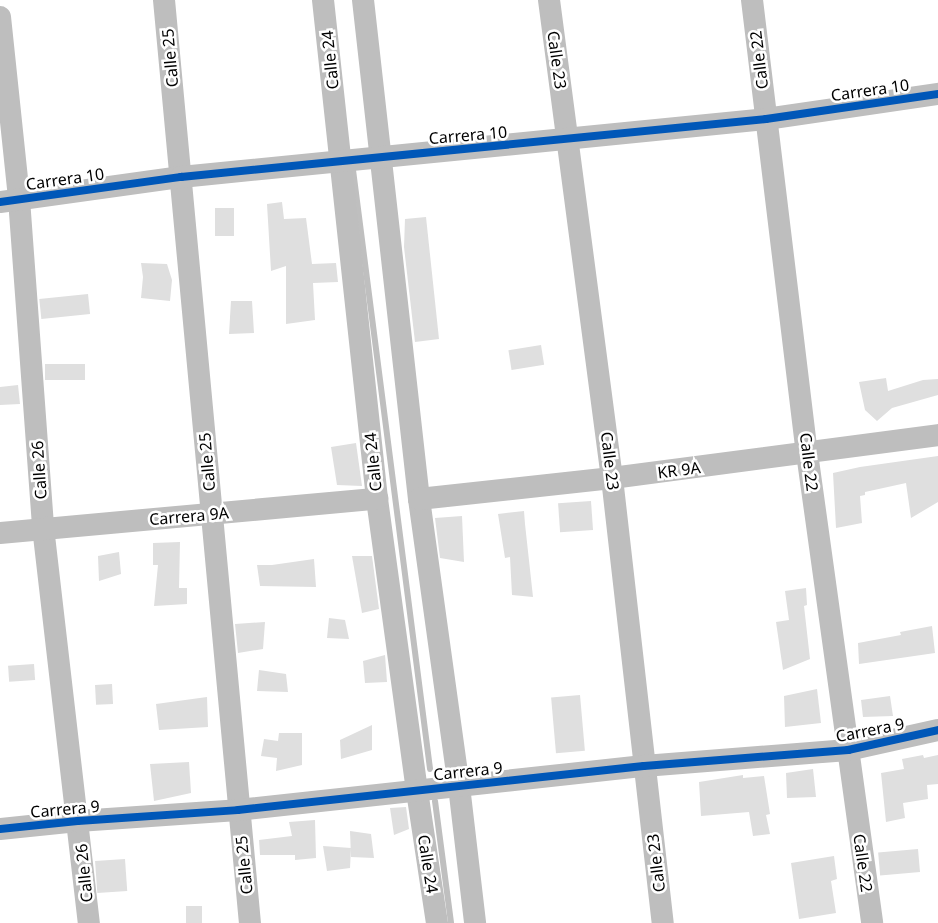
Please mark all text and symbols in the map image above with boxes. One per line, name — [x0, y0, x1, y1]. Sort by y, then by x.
street label: Calle 25 — [158, 28, 182, 88]
street label: Calle 24 — [317, 30, 343, 90]
street label: Calle 23 — [543, 30, 571, 90]
street label: Calle 22 — [746, 30, 772, 90]
street label: Carrera 10 — [830, 75, 910, 105]
street label: Carrera 10 — [428, 122, 508, 148]
street label: Carrera 10 — [25, 164, 105, 194]
street label: Calle 23 — [597, 431, 623, 491]
street label: Calle 25 — [195, 432, 219, 492]
street label: Calle 24 — [360, 432, 386, 492]
street label: Calle 22 — [796, 432, 822, 492]
street label: Calle 26 — [27, 440, 51, 500]
street label: KR 9A — [656, 458, 702, 482]
street label: Carrera 9A — [148, 503, 230, 529]
street label: Carrera 9 — [834, 714, 906, 746]
street label: Carrera 9 — [432, 758, 504, 784]
street label: Carrera 9 — [30, 796, 100, 822]
street label: Calle 24 — [414, 833, 442, 895]
street label: Calle 23 — [643, 833, 669, 893]
street label: Calle 22 — [849, 833, 877, 893]
street label: Calle 25 — [231, 835, 257, 895]
street label: Calle 26 — [71, 843, 97, 903]

